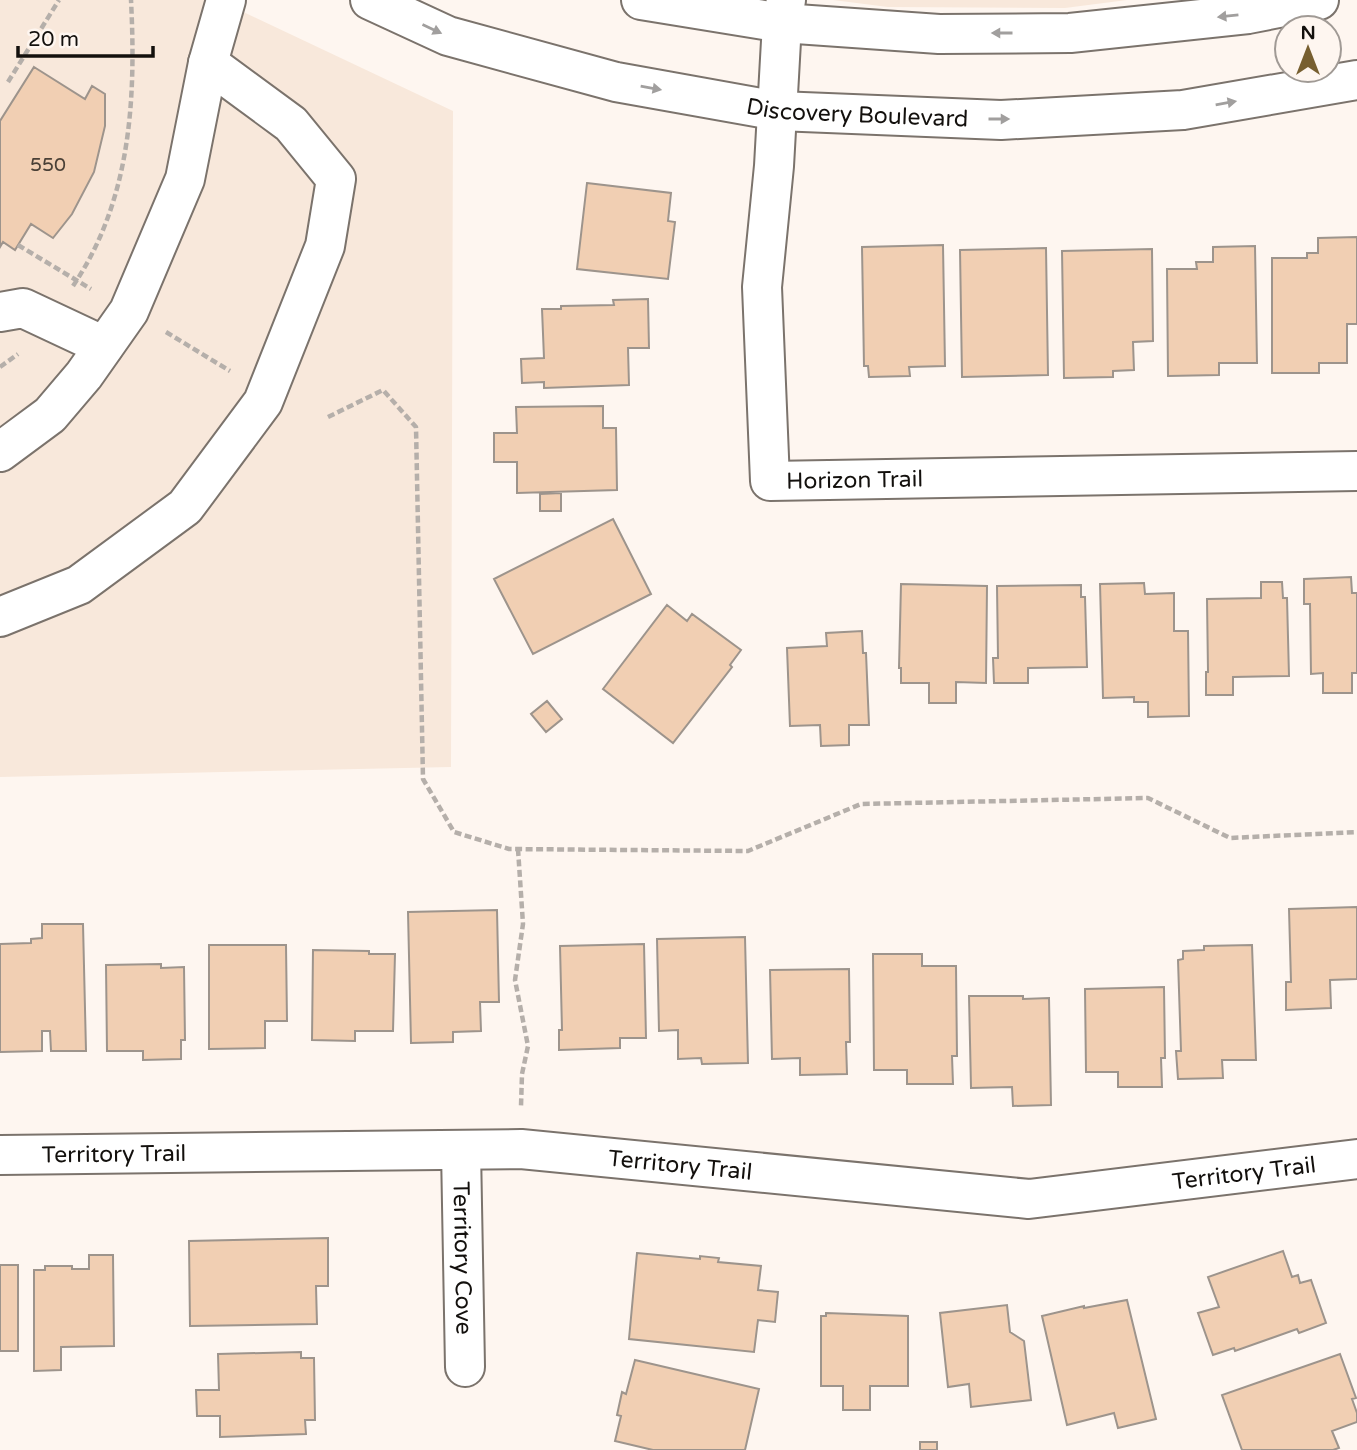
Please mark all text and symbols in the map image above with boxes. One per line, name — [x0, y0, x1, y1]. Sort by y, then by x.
one-way arrow — [1217, 11, 1239, 22]
scale bar — [18, 14, 152, 58]
north arrow — [1273, 14, 1343, 84]
text: N — [1300, 22, 1316, 44]
one-way arrow — [422, 23, 442, 34]
text: 20 m — [28, 27, 79, 52]
one-way arrow — [991, 27, 1013, 39]
one-way arrow — [641, 83, 663, 94]
street label: Discovery Boulevard — [744, 93, 969, 134]
one-way arrow — [1215, 97, 1237, 108]
one-way arrow — [988, 113, 1010, 125]
house number: 550 — [30, 154, 66, 176]
street label: Horizon Trail — [786, 465, 923, 496]
street label: Territory Trail — [42, 1140, 186, 1170]
street label: Territory Trail — [607, 1145, 753, 1187]
street label: Territory Trail — [1171, 1151, 1317, 1196]
street label: Territory Cove — [447, 1181, 477, 1335]

